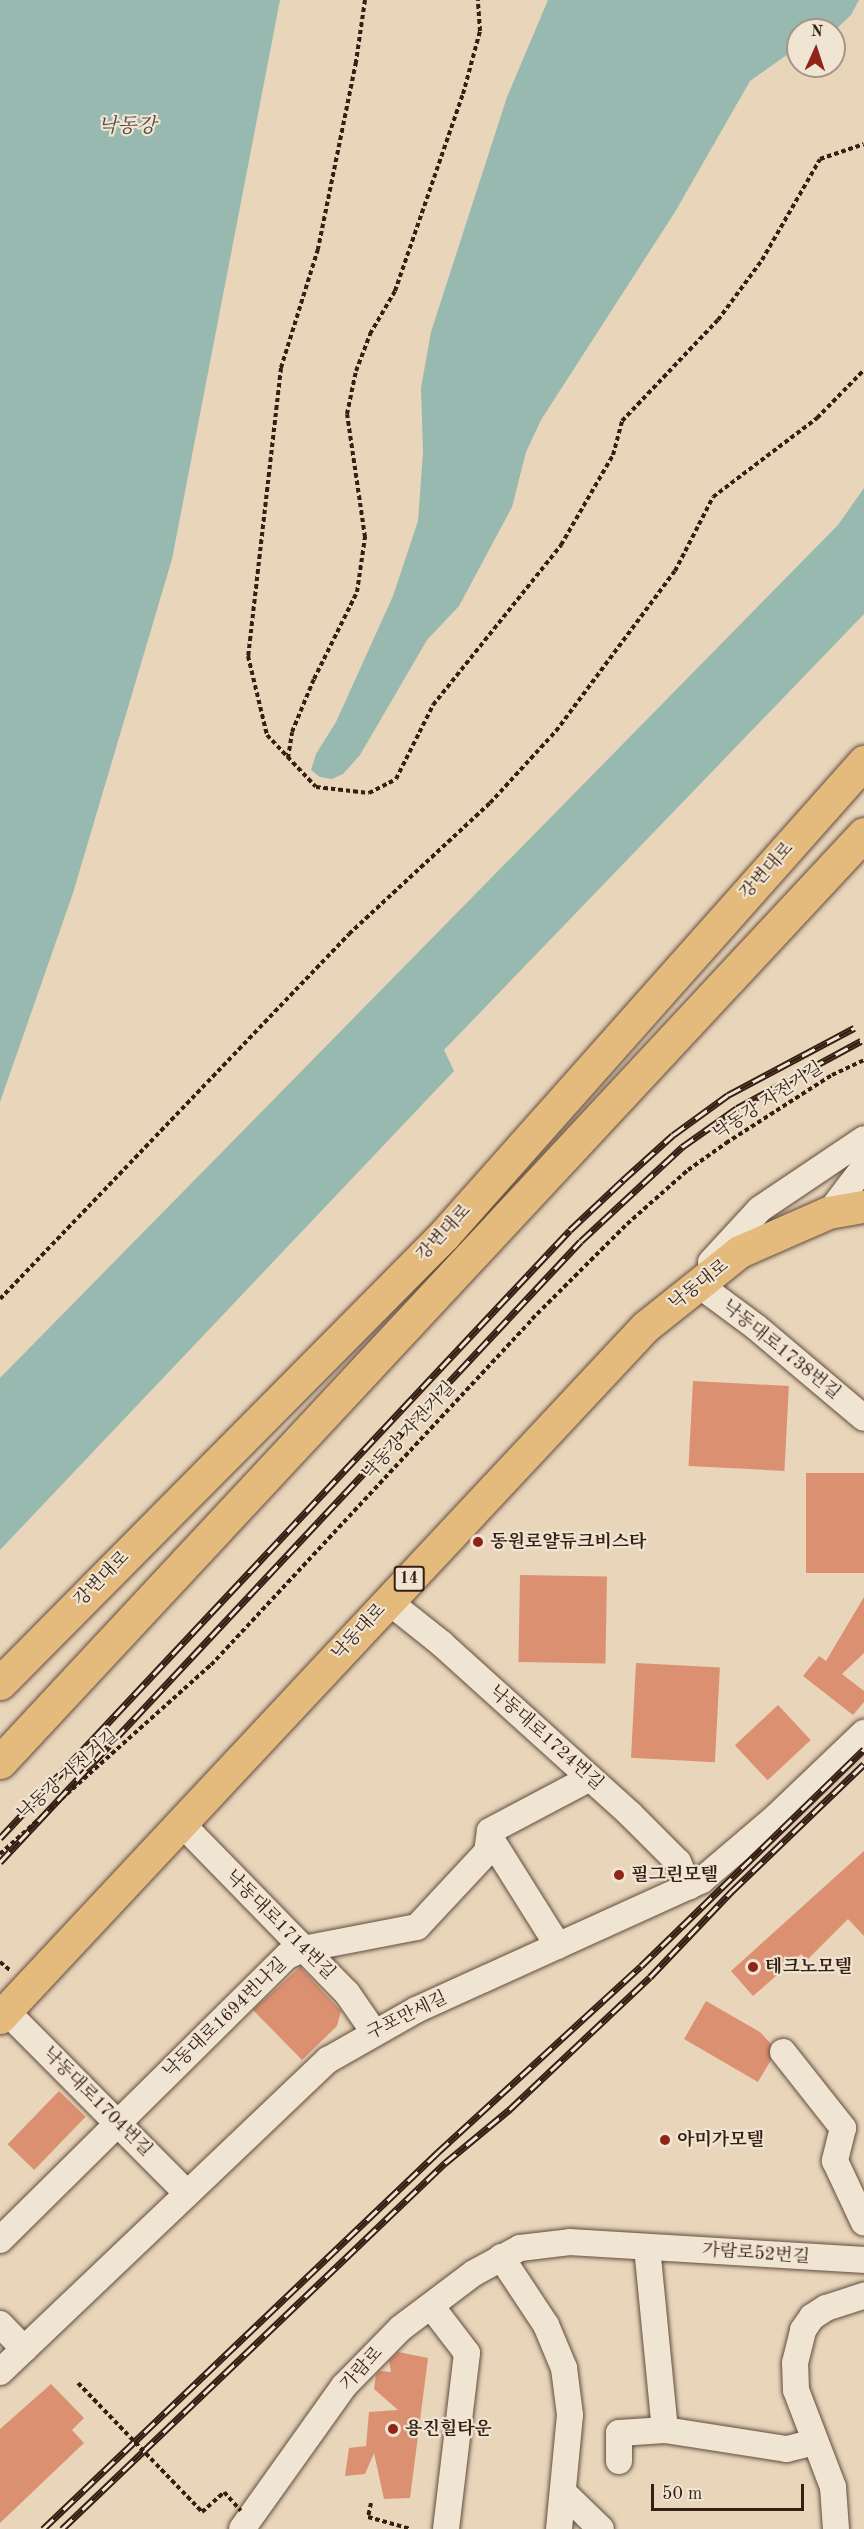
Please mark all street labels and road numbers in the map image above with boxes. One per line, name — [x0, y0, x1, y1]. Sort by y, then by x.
street label: 강변대로 — [736, 838, 798, 904]
street label: 낙동강 자전거길 — [709, 1057, 827, 1145]
street label: 강변대로 — [412, 1200, 476, 1266]
street label: 낙동대로 — [665, 1255, 733, 1315]
street label: 낙동대로1738번길 — [717, 1296, 845, 1404]
street label: 낙동강 자전거길 — [358, 1377, 460, 1485]
street label: 강변대로 — [70, 1547, 134, 1611]
road number: 14 — [392, 1566, 426, 1592]
street label: 낙동대로 — [327, 1599, 391, 1665]
street label: 낙동대로1724번길 — [484, 1681, 608, 1795]
street label: 낙동강 자전거길 — [13, 1725, 123, 1825]
street label: 낙동대로1714번길 — [221, 1866, 339, 1984]
street label: 낙동대로1694번나길 — [159, 1953, 291, 2083]
street label: 구포만세길 — [363, 1987, 451, 2045]
street label: 낙동대로1704번길 — [38, 2043, 156, 2161]
street label: 가람로52번길 — [701, 2239, 811, 2269]
street label: 가람로 — [336, 2343, 388, 2395]

